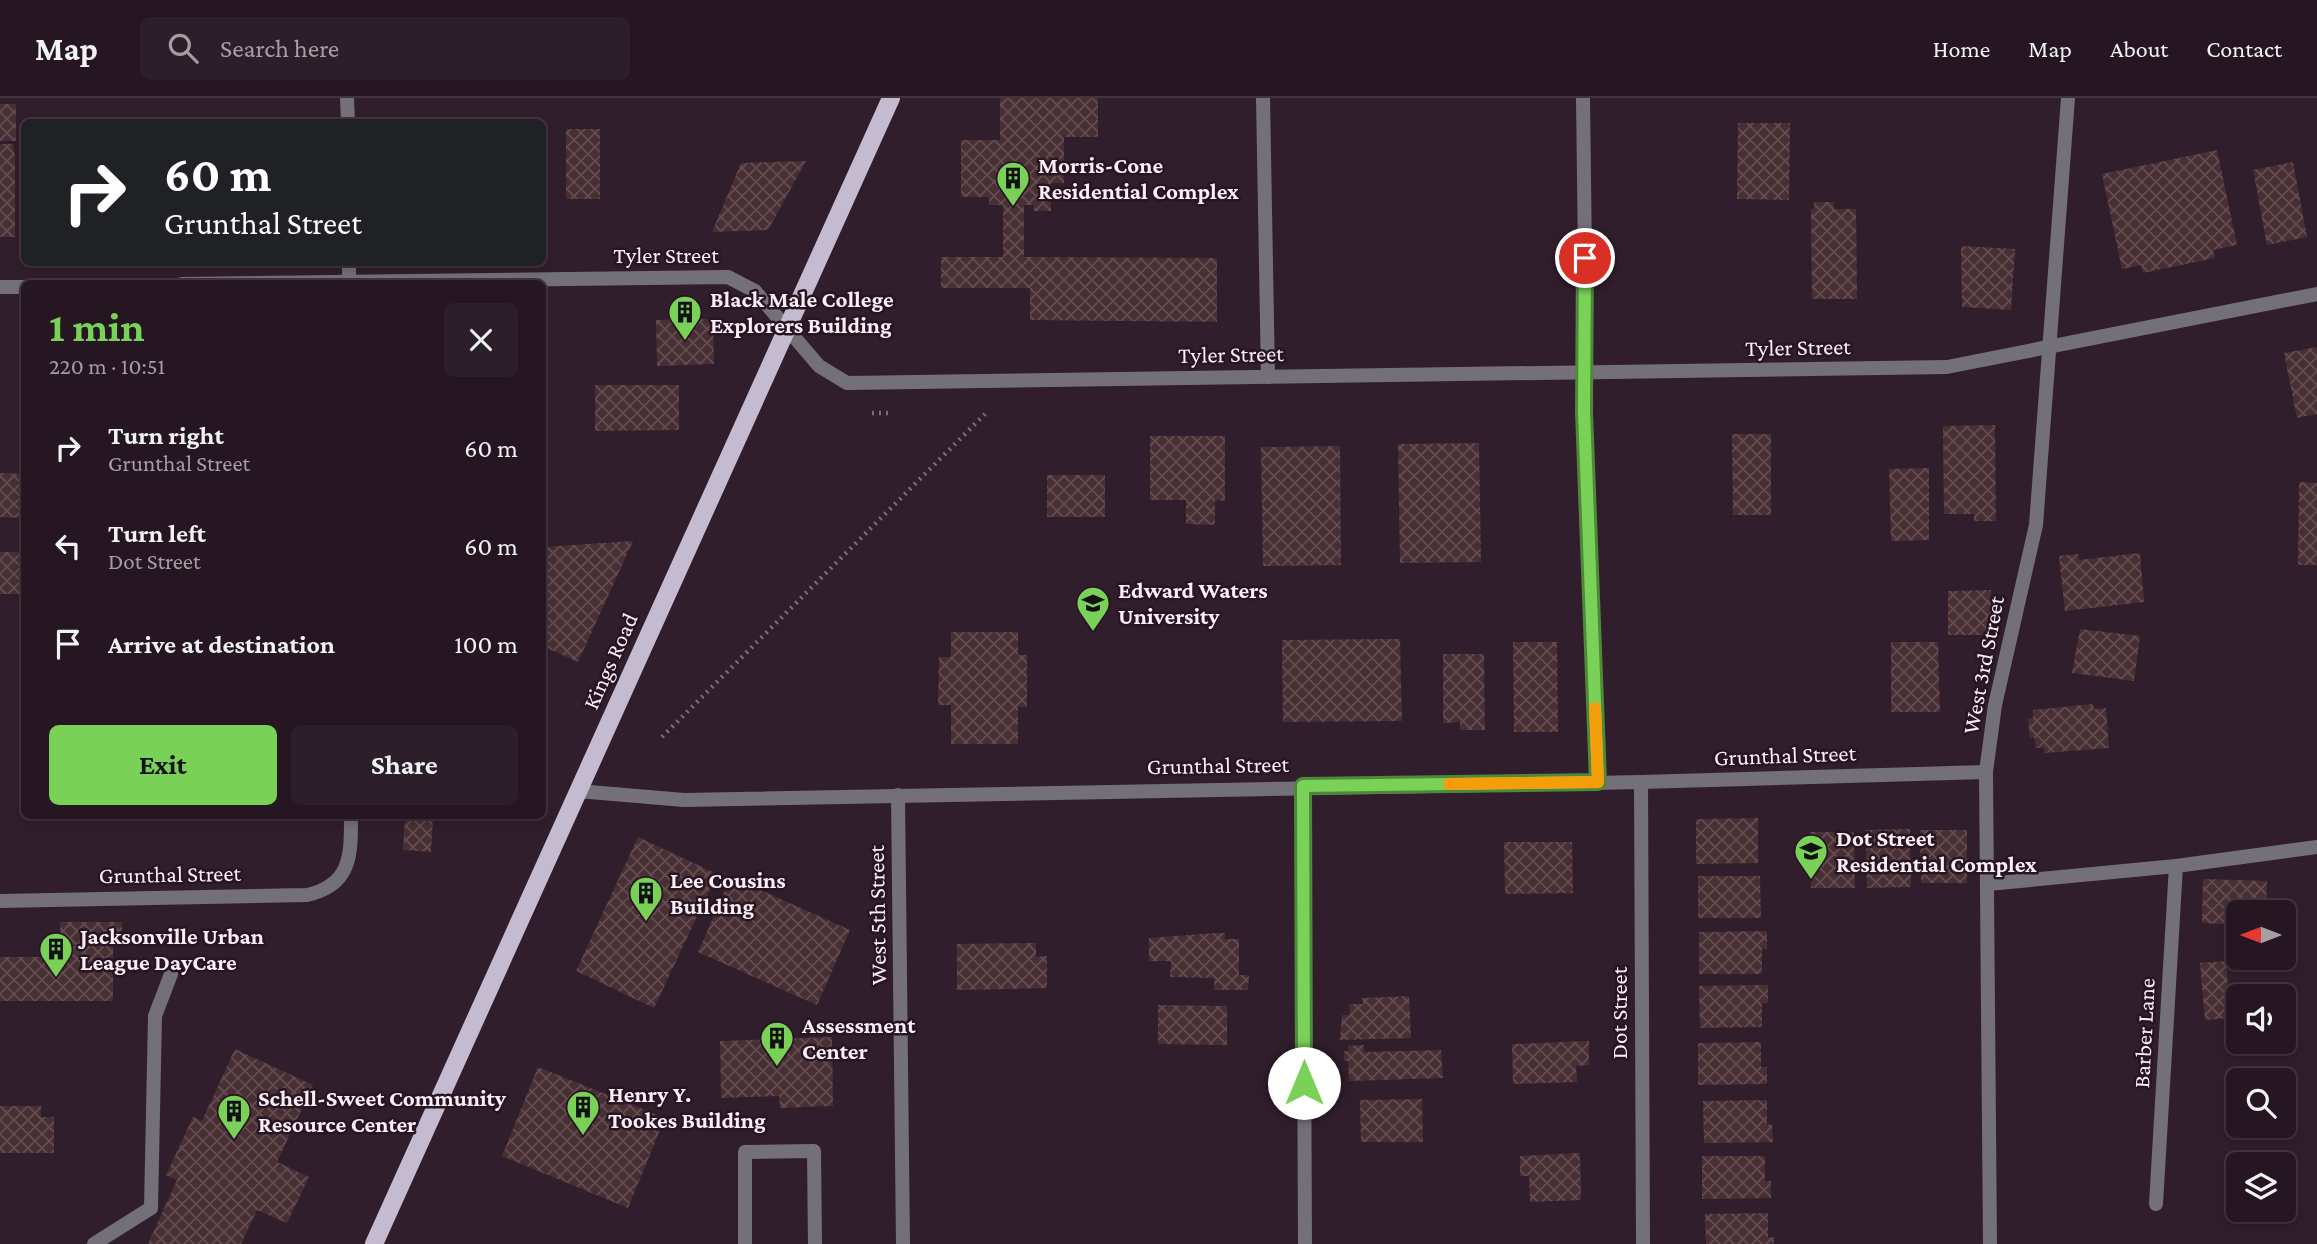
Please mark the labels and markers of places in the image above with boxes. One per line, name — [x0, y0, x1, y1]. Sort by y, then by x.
place label: Morris-Cone Residential Complex — [1038, 152, 1239, 204]
building icon: Morris-Cone Residential Complex — [994, 159, 1032, 208]
pin — [1555, 228, 1615, 288]
place label: Black Male College Explorers Building — [710, 286, 894, 338]
building icon: Black Male College Explorers Building — [666, 293, 704, 342]
place label: Edward Waters University — [1118, 577, 1268, 629]
school or university icon: Edward Waters University — [1074, 584, 1112, 633]
place label: Dot Street Residential Complex — [1836, 825, 2037, 877]
school or university icon: Dot Street Residential Complex — [1792, 832, 1830, 881]
place label: Lee Cousins Building — [670, 867, 786, 919]
building icon: Lee Cousins Building — [627, 874, 665, 923]
place label: Jacksonville Urban League DayCare — [78, 923, 264, 975]
building icon: Jacksonville Urban League DayCare — [37, 930, 75, 979]
place label: Assessment Center — [801, 1012, 916, 1064]
building icon: Assessment Center — [758, 1019, 796, 1068]
place label: Henry Y. Tookes Building — [608, 1081, 766, 1133]
place label: Schell-Sweet Community Resource Center — [258, 1085, 507, 1137]
building icon: Henry Y. Tookes Building — [564, 1088, 602, 1137]
building icon: Schell-Sweet Community Resource Center — [215, 1092, 253, 1141]

